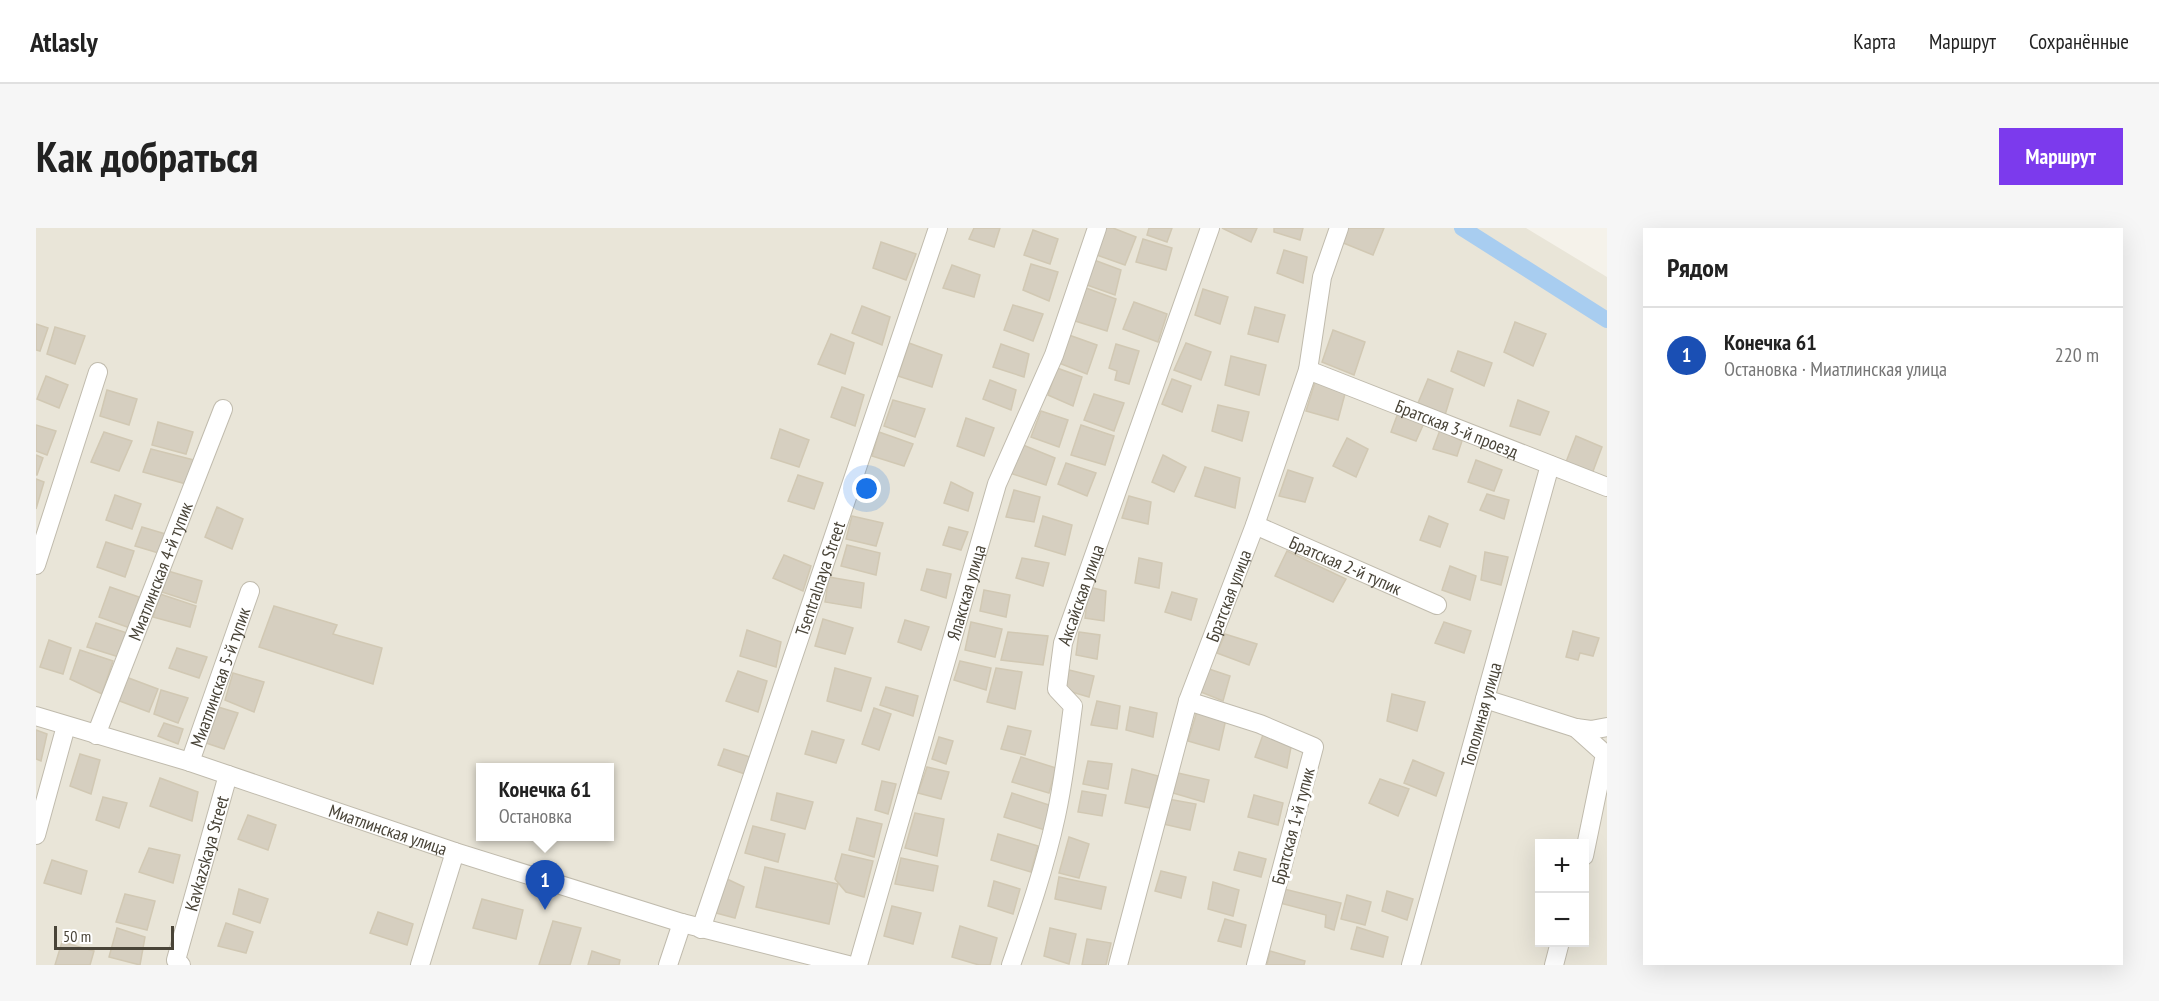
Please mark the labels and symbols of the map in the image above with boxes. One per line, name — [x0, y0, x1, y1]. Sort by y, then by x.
street label: Братская 3-й проезд — [1392, 394, 1522, 463]
your location — [852, 474, 881, 503]
street label: Миатлинская 4-й тупик — [123, 498, 197, 644]
street label: Tsentralnaya Street — [789, 518, 850, 639]
street label: Братская 2-й тупик — [1286, 530, 1405, 600]
street label: Аксайская улица — [1052, 541, 1108, 648]
street label: Ялакская улица — [941, 542, 990, 642]
street label: Братская улица — [1200, 546, 1256, 645]
street label: Миатлинская 5-й тупик — [185, 604, 255, 750]
street label: Тополиная улица — [1455, 660, 1506, 769]
street label: Братская 1-й тупик — [1266, 765, 1320, 887]
street label: Kavkazskaya Street — [179, 793, 233, 913]
street label: Миатлинская улица — [326, 799, 450, 860]
pin: 1 — [526, 860, 564, 910]
scale bar — [54, 923, 174, 950]

